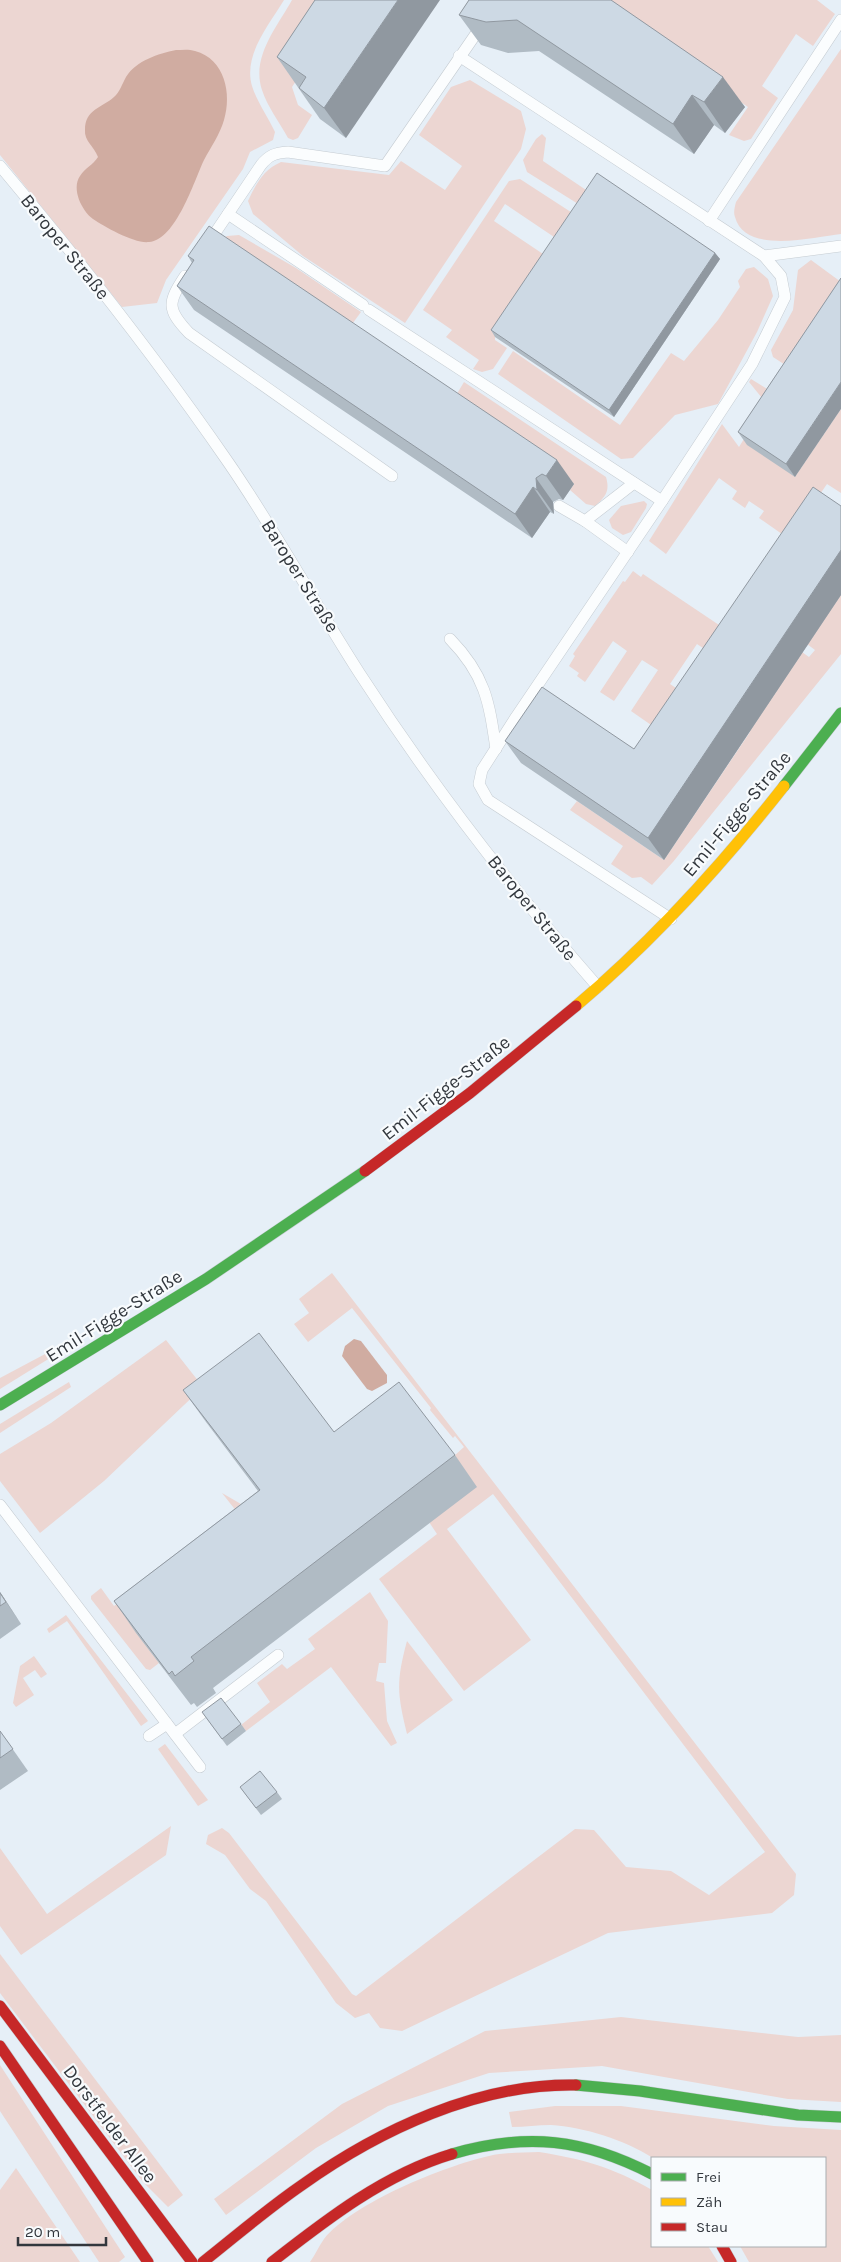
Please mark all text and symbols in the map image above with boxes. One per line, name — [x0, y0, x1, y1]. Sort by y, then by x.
street label: Baroper Straße — [16, 190, 114, 304]
street label: Baroper Straße — [256, 515, 344, 637]
street label: Emil-Figge-Straße — [678, 747, 796, 881]
street label: Baroper Straße — [483, 851, 581, 965]
street label: Emil-Figge-Straße — [377, 1031, 515, 1145]
street label: Emil-Figge-Straße — [42, 1265, 186, 1367]
street label: Dorstfelder Allee — [58, 2061, 162, 2187]
legend — [651, 2157, 826, 2247]
text: Frei — [696, 2168, 721, 2186]
text: Zäh — [696, 2193, 722, 2211]
scale bar — [18, 2214, 105, 2246]
text: Stau — [696, 2218, 728, 2236]
text: 20 m — [25, 2223, 60, 2241]

